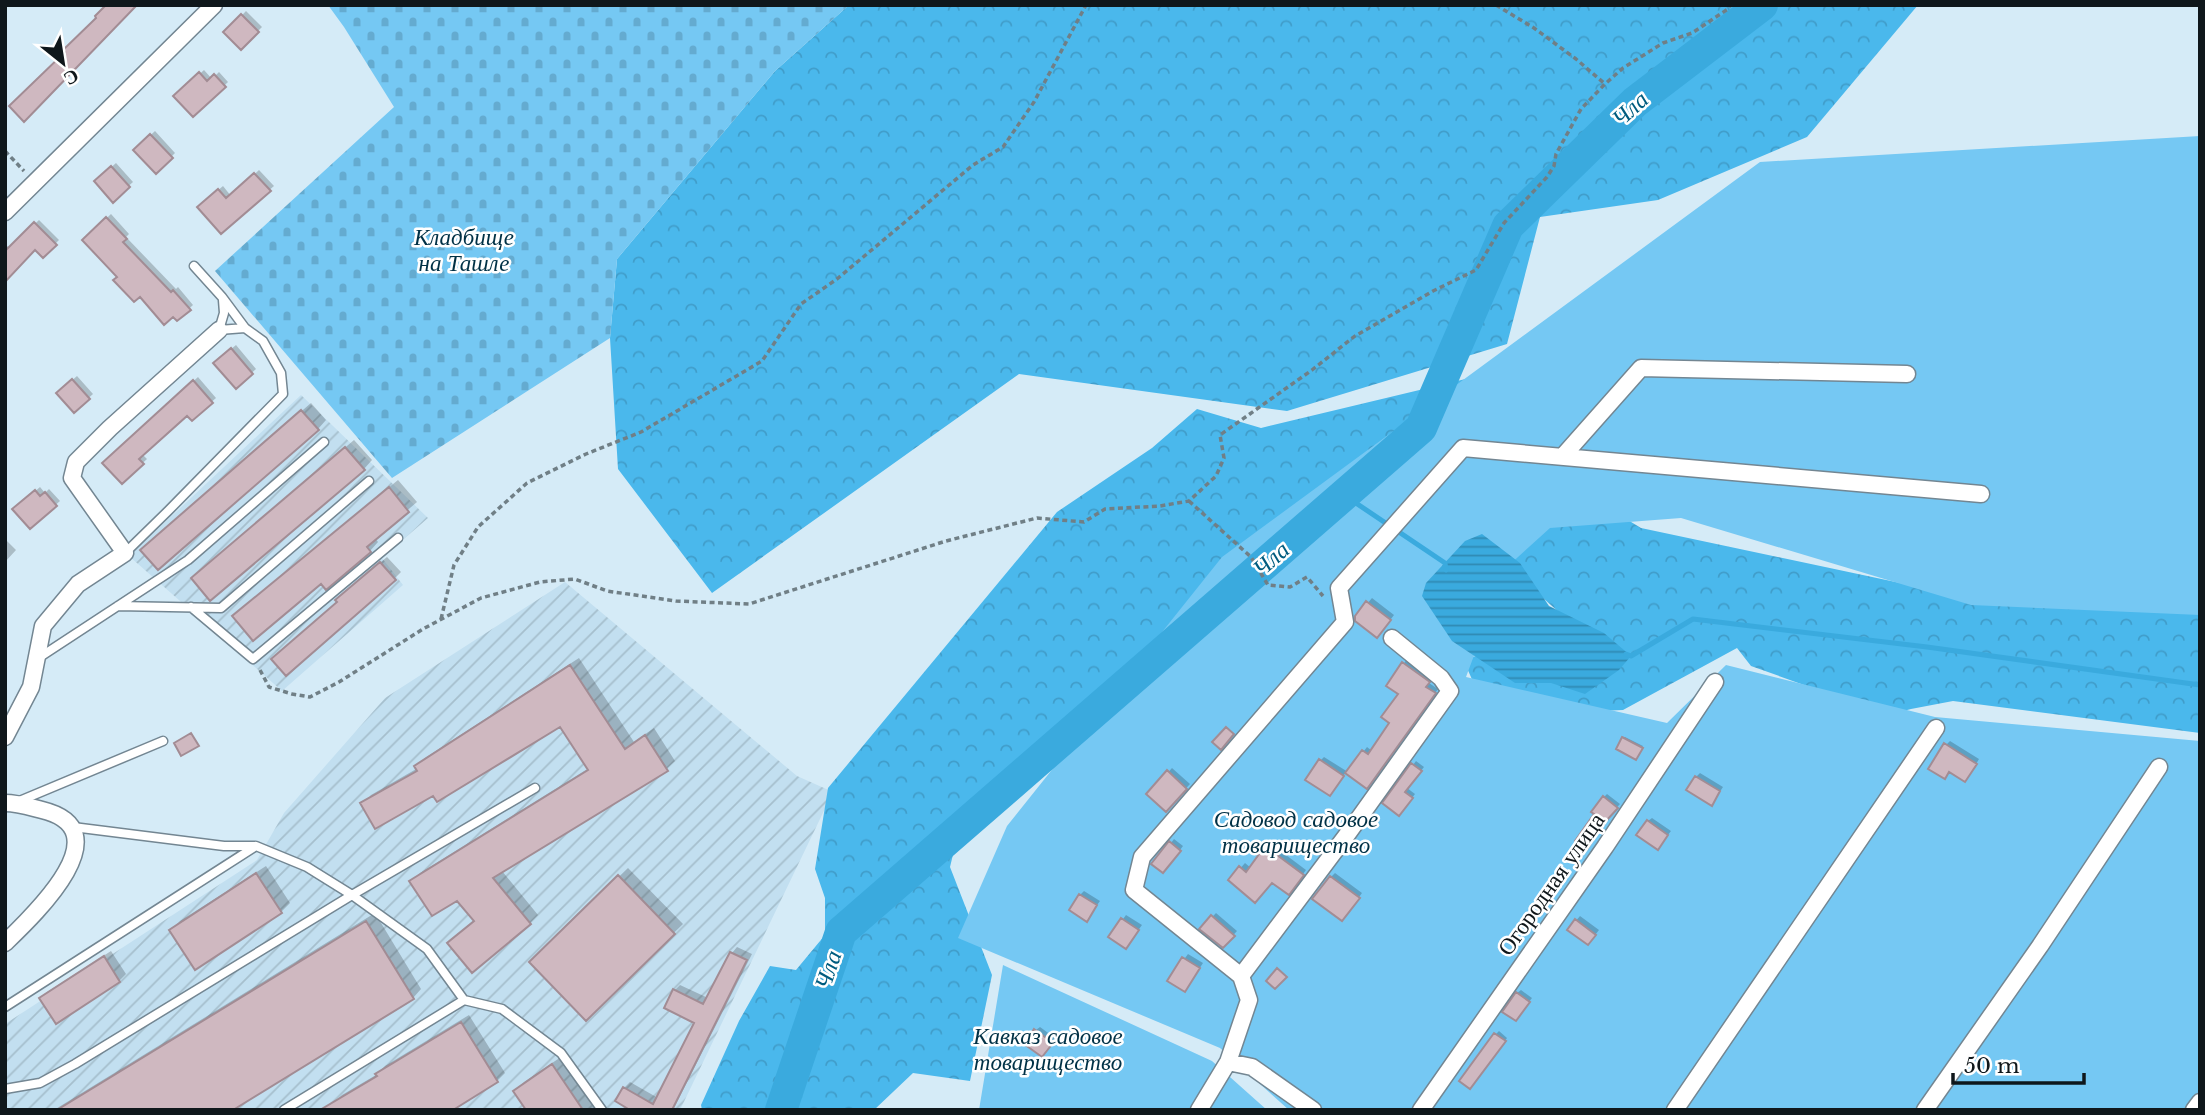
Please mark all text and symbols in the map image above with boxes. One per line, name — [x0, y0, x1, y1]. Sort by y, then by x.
north arrow — [28, 28, 98, 98]
text: С — [60, 64, 83, 91]
water label: Чла — [1605, 85, 1654, 133]
park label: Кладбище на Ташле — [413, 223, 514, 277]
water label: Чла — [1246, 535, 1295, 582]
park label: Садовод садовое товарищество — [1214, 805, 1378, 859]
street label: Огородная улица — [1491, 807, 1611, 961]
water label: Чла — [807, 947, 848, 993]
park label: Кавказ садовое товарищество — [972, 1022, 1123, 1076]
scale bar — [1953, 1042, 2084, 1086]
text: 50 m — [1964, 1053, 2020, 1079]

